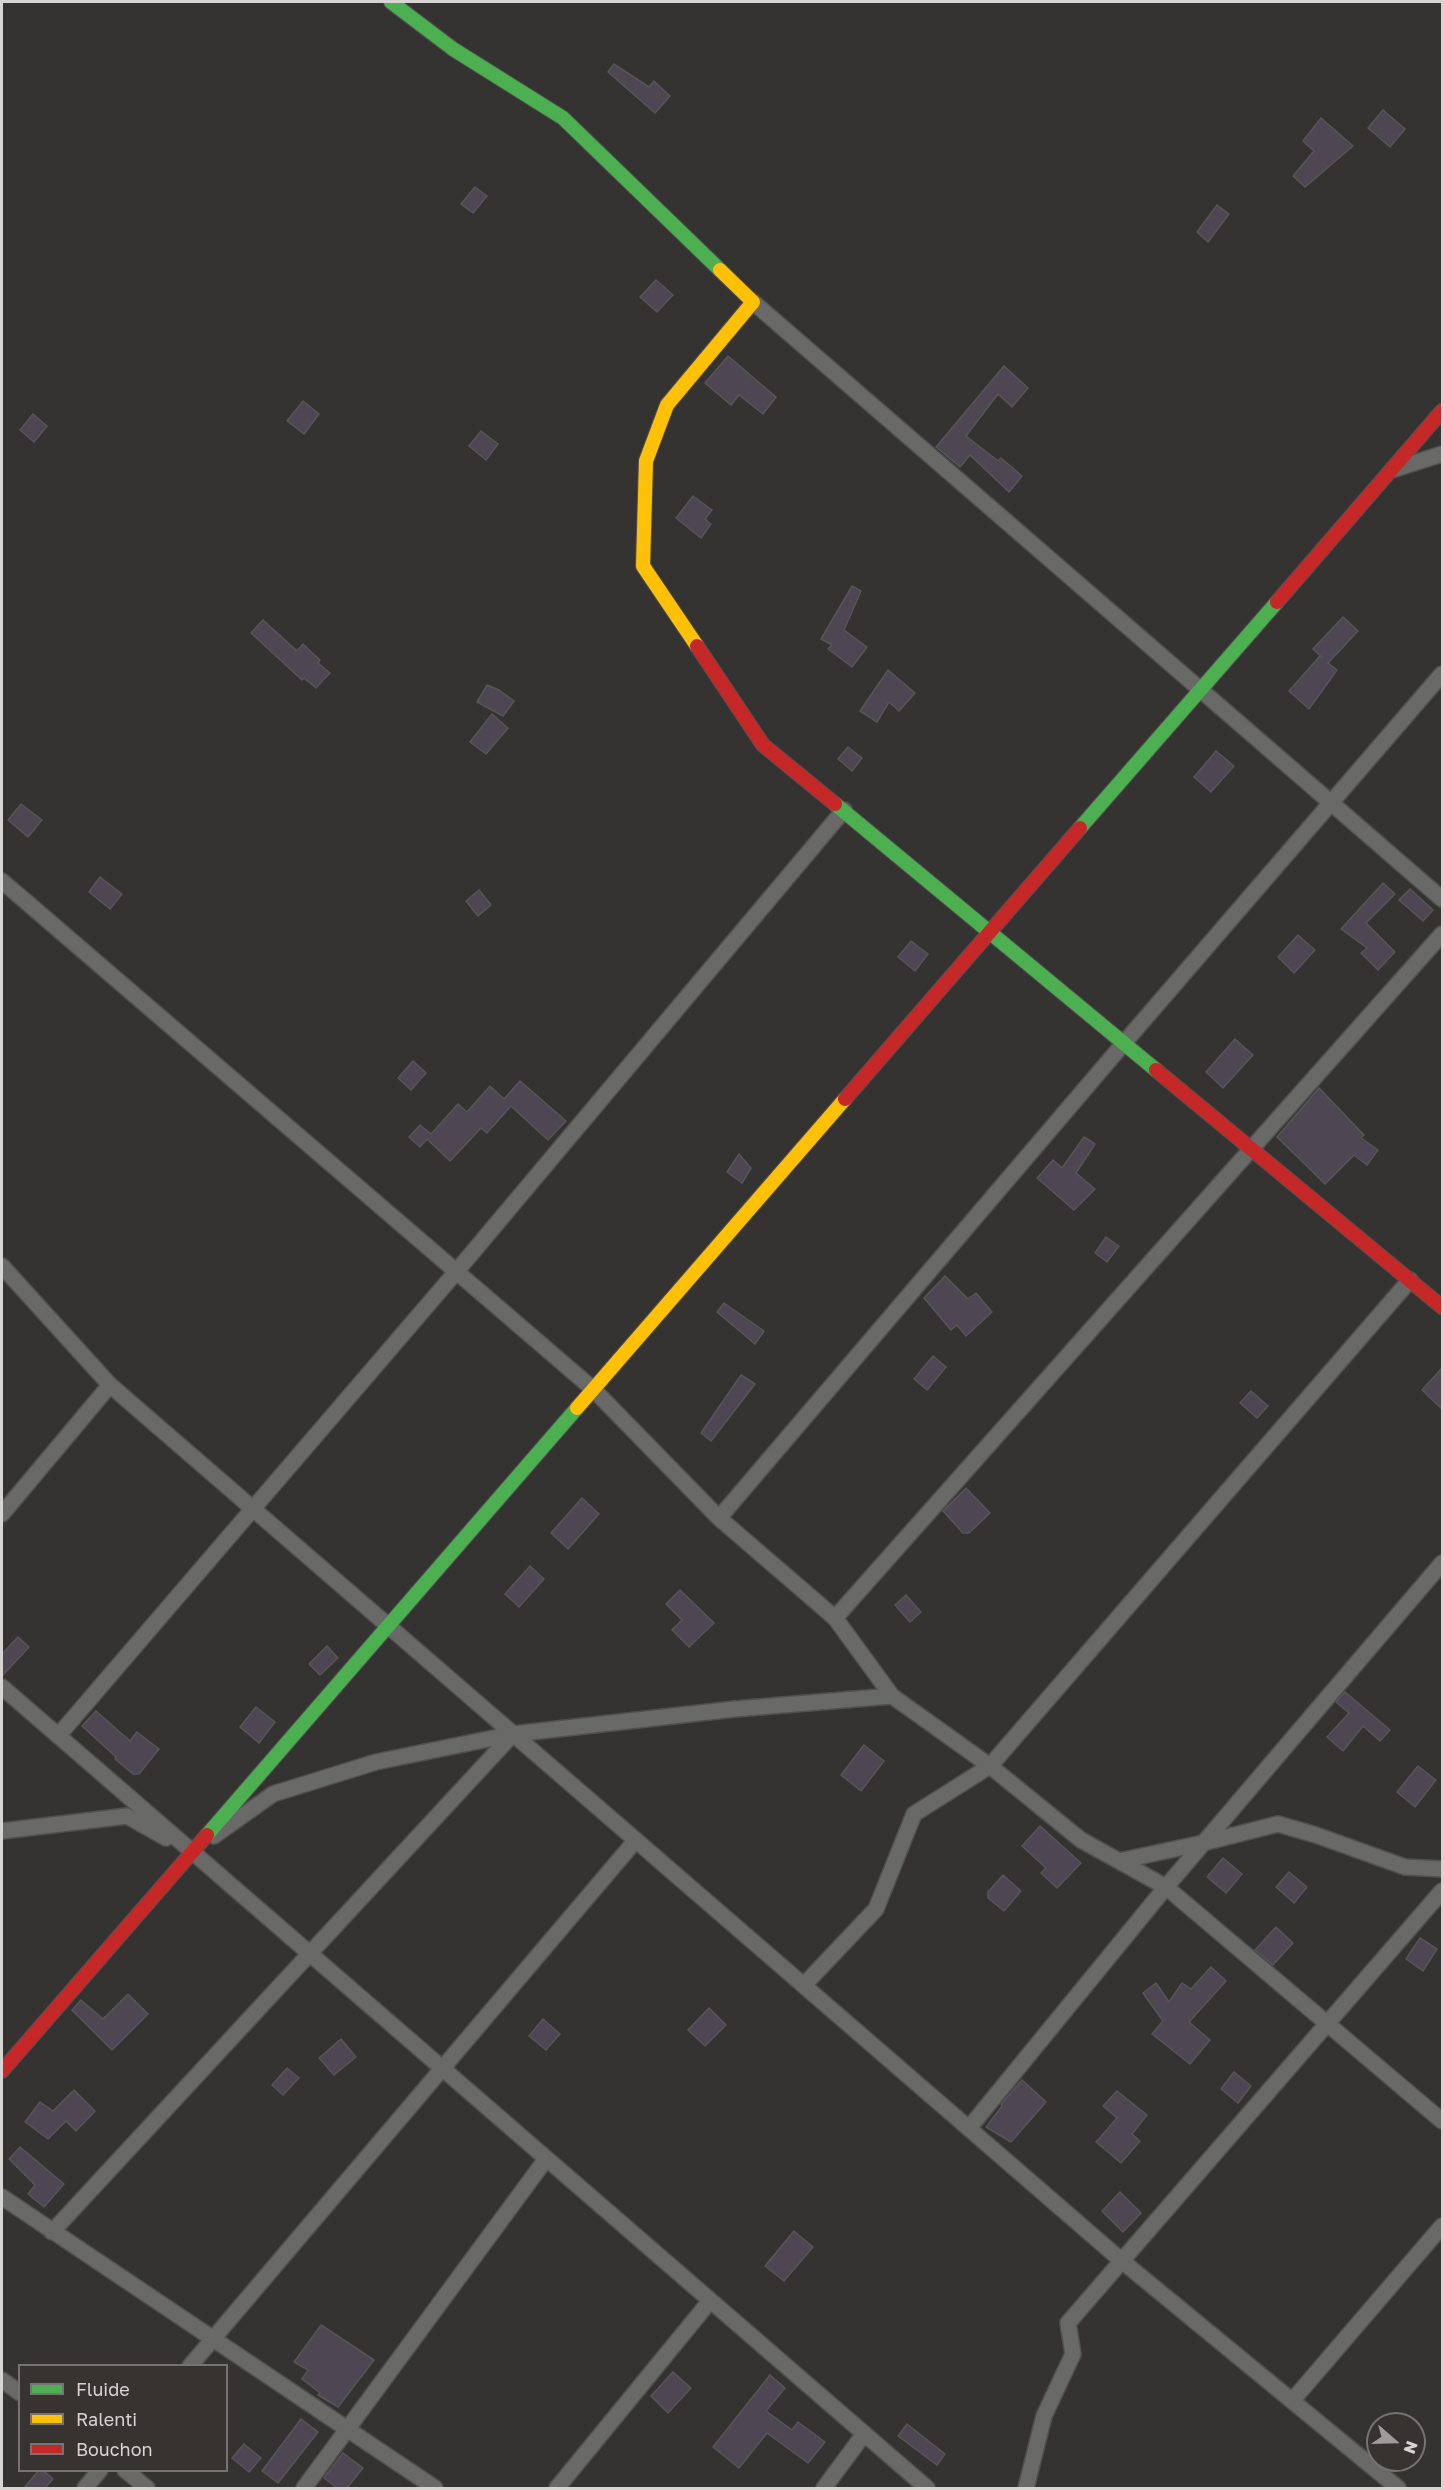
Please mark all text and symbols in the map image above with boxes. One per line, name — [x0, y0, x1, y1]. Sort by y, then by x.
legend — [18, 2364, 228, 2472]
text: Fluide — [76, 2378, 130, 2400]
text: Ralenti — [76, 2408, 137, 2430]
north arrow — [1366, 2412, 1426, 2472]
text: Bouchon — [76, 2438, 153, 2460]
text: N — [1400, 2438, 1423, 2457]

